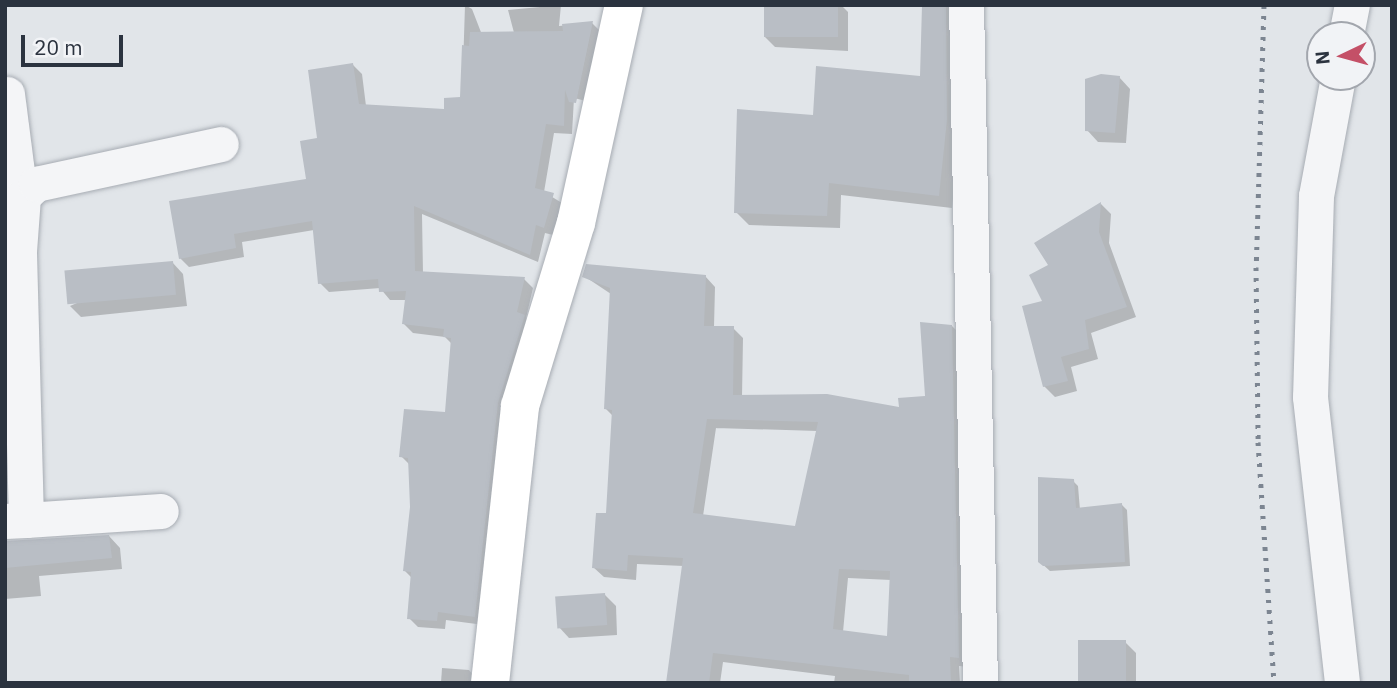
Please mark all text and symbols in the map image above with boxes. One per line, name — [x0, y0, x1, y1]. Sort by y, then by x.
scale bar — [24, 21, 126, 65]
north arrow — [1306, 21, 1376, 91]
text: 20 m — [34, 33, 83, 61]
text: N — [1310, 50, 1335, 66]

